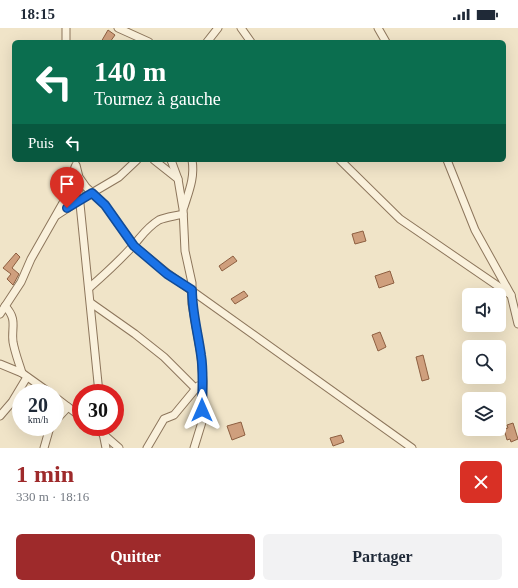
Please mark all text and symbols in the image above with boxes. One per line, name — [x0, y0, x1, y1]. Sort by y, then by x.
text: 18:15 — [20, 6, 55, 22]
icon: left — [28, 56, 80, 108]
text: 140 m — [94, 56, 166, 87]
text: Tournez à gauche — [94, 89, 221, 109]
icon: left — [62, 132, 84, 154]
text: Puis — [28, 135, 54, 151]
pin — [50, 167, 84, 208]
icon: arrive — [56, 173, 78, 195]
map controls — [462, 288, 506, 436]
button: sound — [462, 288, 506, 332]
button: search — [462, 340, 506, 384]
speed limit sign: 30 — [72, 384, 124, 436]
position arrow — [181, 389, 223, 431]
button: layers — [462, 392, 506, 436]
text: 20 — [28, 394, 48, 416]
text: km/h — [28, 414, 48, 425]
text: 1 min — [16, 461, 74, 487]
button: close — [460, 461, 502, 503]
text: 330 m · 18:16 — [16, 489, 89, 504]
button: Quitter — [16, 534, 255, 580]
button: Partager — [263, 534, 502, 580]

